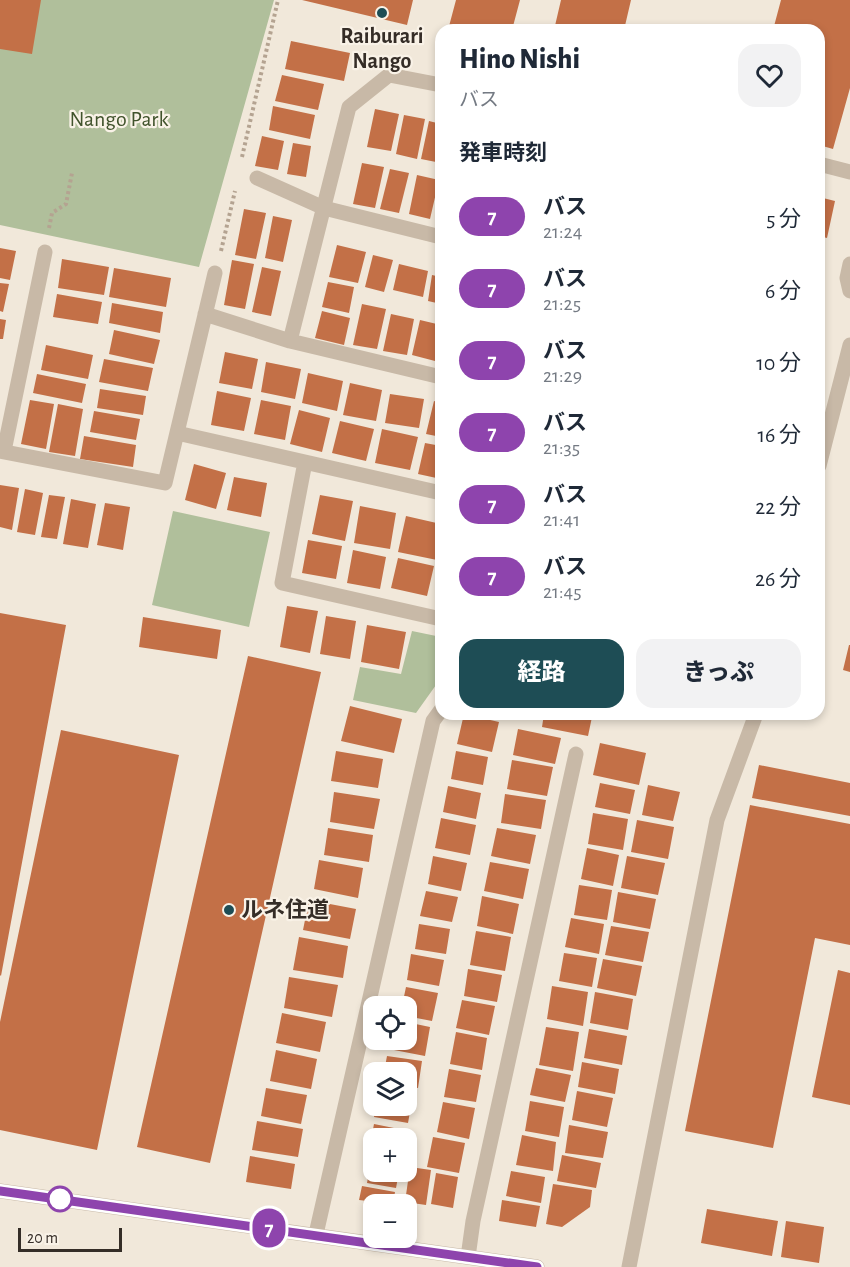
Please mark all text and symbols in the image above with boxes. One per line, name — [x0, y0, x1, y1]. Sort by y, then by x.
marker: Raiburari Nango — [375, 6, 389, 20]
place label: Raiburari Nango — [340, 25, 424, 72]
button: heart — [738, 44, 801, 107]
text: Hino Nishi — [459, 46, 580, 74]
text: バス — [459, 90, 499, 110]
park label: Nango Park — [69, 108, 169, 130]
text: 発車時刻 — [459, 142, 547, 164]
text: バス — [543, 196, 587, 218]
text: 7 — [487, 206, 497, 227]
text: 5 分 — [766, 208, 801, 230]
text: 21:24 — [543, 222, 582, 242]
text: バス — [543, 268, 587, 290]
text: 7 — [487, 278, 497, 299]
text: 6 分 — [765, 280, 801, 302]
text: 21:25 — [543, 294, 581, 314]
text: バス — [543, 340, 587, 362]
text: 7 — [487, 350, 497, 371]
text: 10 分 — [756, 352, 801, 374]
text: 21:29 — [543, 366, 582, 386]
text: バス — [543, 412, 587, 434]
text: 7 — [487, 422, 497, 443]
text: 16 分 — [757, 424, 801, 446]
text: 21:35 — [543, 438, 580, 458]
text: バス — [543, 484, 587, 506]
text: 7 — [487, 494, 497, 515]
text: 22 分 — [755, 496, 801, 518]
text: 21:41 — [543, 510, 580, 530]
text: バス — [543, 556, 587, 578]
text: 7 — [487, 566, 497, 587]
text: 26 分 — [755, 568, 801, 590]
text: 21:45 — [543, 582, 582, 602]
button: 経路 — [459, 639, 624, 708]
button: きっぷ — [636, 639, 801, 708]
place label: ルネ住道 — [241, 898, 329, 921]
marker: ルネ住道 — [222, 903, 236, 917]
map controls — [363, 996, 417, 1248]
button: locate — [363, 996, 417, 1050]
button: layers — [363, 1062, 417, 1116]
button: + — [363, 1128, 417, 1182]
unlabelled marker — [47, 1186, 73, 1212]
button: − — [363, 1194, 417, 1248]
line badge: 7 — [250, 1208, 288, 1248]
text: 7 — [264, 1218, 274, 1239]
scale bar — [18, 1225, 122, 1252]
text: 20 m — [27, 1230, 58, 1246]

